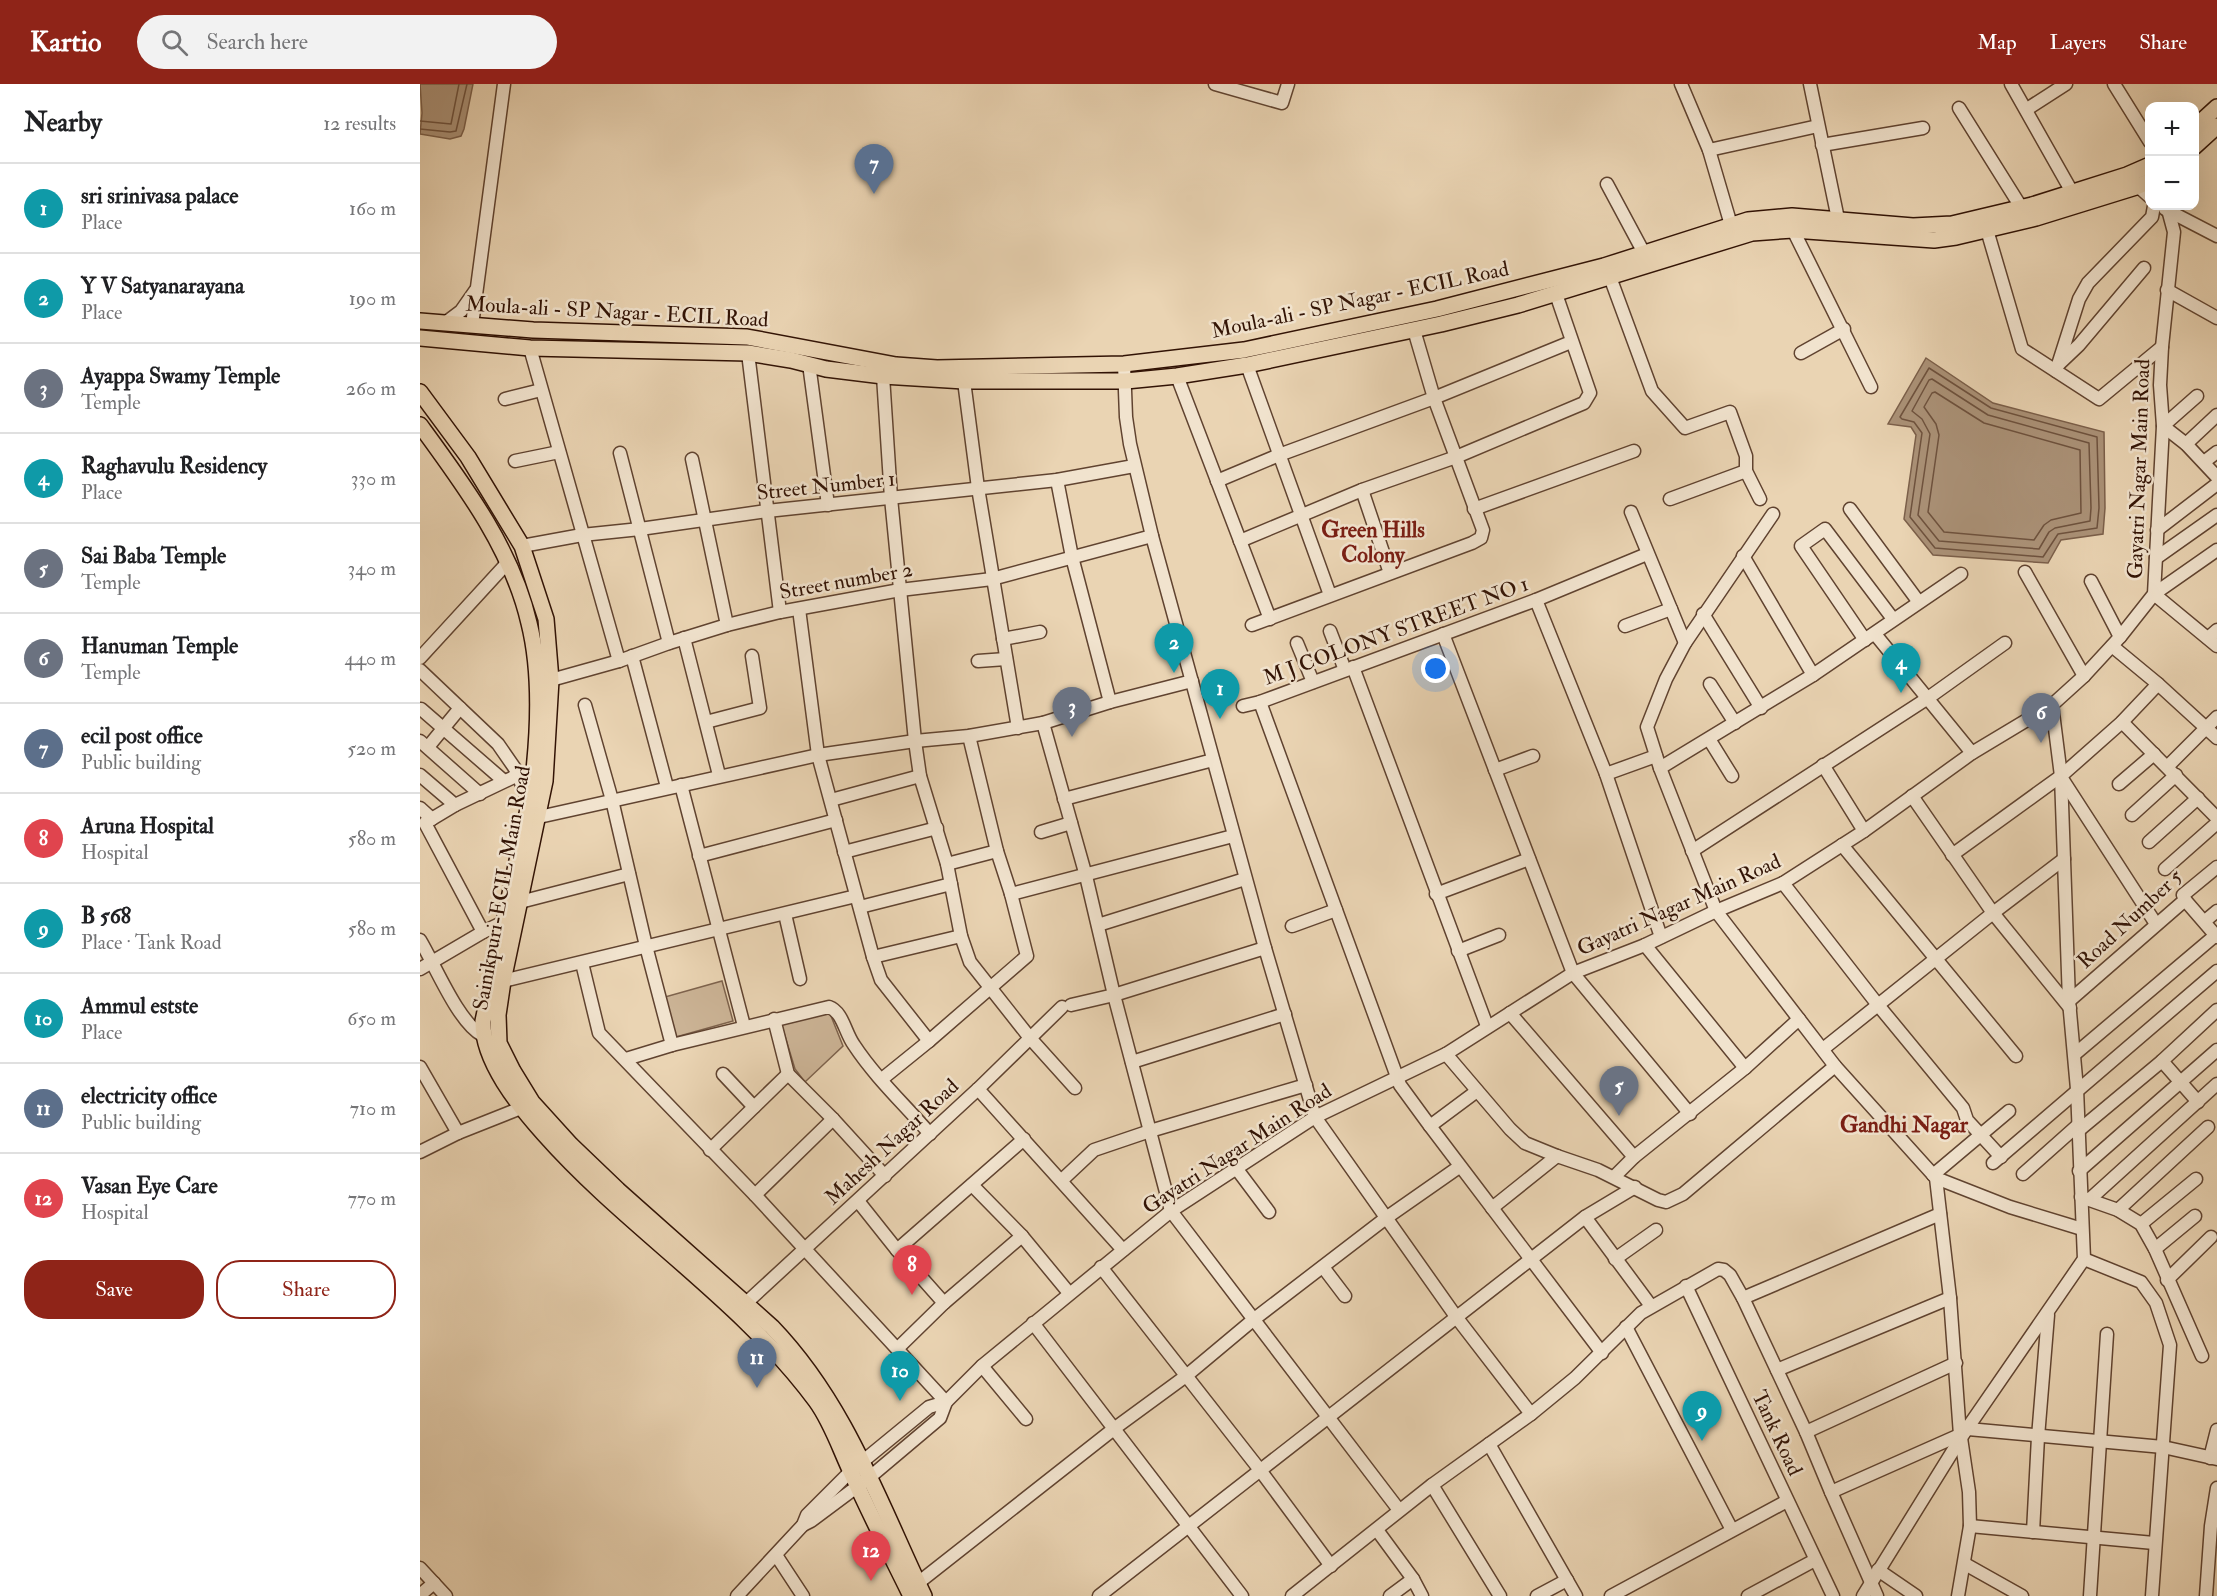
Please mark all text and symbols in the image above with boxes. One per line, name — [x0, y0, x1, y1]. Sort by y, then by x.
search box — [137, 15, 557, 69]
text: Kartio — [30, 25, 101, 60]
icon: search — [158, 26, 191, 59]
text: Search here — [206, 28, 308, 56]
text: Map — [1977, 29, 2017, 56]
text: Layers — [2050, 29, 2106, 56]
text: Share — [2139, 29, 2187, 56]
map controls — [2145, 102, 2199, 210]
button: + — [2145, 102, 2199, 156]
text: Nearby — [24, 107, 102, 139]
text: 12 results — [323, 111, 396, 136]
pin: 7 — [854, 144, 894, 194]
button: − — [2145, 156, 2199, 210]
text: sri srinivasa palace — [81, 182, 239, 210]
text: 1 — [40, 196, 47, 221]
text: 160 m — [349, 196, 396, 221]
text: Place — [81, 210, 122, 235]
street label: Moula-ali - SP Nagar - ECIL Road — [1209, 255, 1512, 345]
text: Y V Satyanarayana — [81, 272, 244, 300]
text: 2 — [38, 286, 49, 311]
text: 190 m — [349, 286, 396, 311]
street label: Moula-ali - SP Nagar - ECIL Road — [465, 291, 770, 333]
text: Place — [81, 300, 122, 325]
street label: Gayatri Nagar Main Road — [2122, 358, 2156, 580]
text: Ayappa Swamy Temple — [81, 362, 280, 390]
text: 3 — [40, 376, 47, 401]
text: 260 m — [346, 376, 396, 401]
text: Temple — [81, 390, 141, 415]
text: Raghavulu Residency — [81, 452, 267, 480]
street label: Street Number 1 — [755, 465, 897, 507]
text: 4 — [38, 466, 49, 491]
text: 330 m — [351, 466, 396, 491]
text: Place — [81, 480, 122, 505]
district label: Green Hills Colony — [1321, 516, 1425, 570]
text: Sai Baba Temple — [81, 542, 226, 570]
text: 5 — [39, 556, 48, 581]
text: 340 m — [348, 556, 396, 581]
street label: Street number 2 — [777, 556, 915, 606]
text: Temple — [81, 570, 141, 595]
street label: M J COLONY STREET NO 1 — [1260, 570, 1532, 692]
pin: 2 — [1154, 624, 1194, 673]
text: Hanuman Temple — [81, 632, 238, 660]
pin: 4 — [1882, 644, 1920, 693]
text: 6 — [38, 646, 49, 671]
text: 440 m — [344, 646, 396, 671]
your location — [1421, 654, 1450, 683]
text: Temple — [81, 660, 141, 685]
pin: 1 — [1200, 670, 1240, 719]
pin: 3 — [1052, 688, 1092, 737]
pin: 6 — [2022, 694, 2060, 743]
text: ecil post office — [81, 722, 203, 750]
text: 7 — [39, 736, 48, 761]
text: 520 m — [347, 736, 396, 761]
text: Public building — [81, 750, 201, 775]
street label: Sainikpuri-ECIL Main Road — [467, 763, 537, 1013]
text: Aruna Hospital — [81, 812, 214, 840]
text: 8 — [39, 826, 48, 851]
text: 580 m — [348, 826, 396, 851]
text: Hospital — [81, 840, 149, 865]
street label: Gayatri Nagar Main Road — [1573, 848, 1786, 962]
street label: Road Number 5 — [2072, 863, 2189, 975]
text: B 568 — [81, 902, 131, 930]
text: 9 — [38, 916, 49, 941]
text: 580 m — [348, 916, 396, 941]
text: Place · Tank Road — [81, 930, 222, 955]
text: Ammul estste — [81, 992, 198, 1020]
text: 10 — [35, 1006, 52, 1031]
text: 650 m — [347, 1006, 396, 1031]
text: Place — [81, 1020, 122, 1045]
pin: 5 — [1600, 1066, 1638, 1116]
street label: Mahesh Nagar Road — [819, 1073, 965, 1211]
street label: Gayatri Nagar Main Road — [1137, 1077, 1337, 1220]
text: electricity office — [81, 1082, 217, 1110]
text: 11 — [36, 1096, 51, 1121]
text: 710 m — [350, 1096, 396, 1121]
text: Public building — [81, 1110, 201, 1135]
district label: Gandhi Nagar — [1840, 1111, 1969, 1140]
text: Vasan Eye Care — [81, 1172, 218, 1200]
text: 12 — [35, 1186, 52, 1211]
text: 770 m — [348, 1186, 396, 1211]
text: Hospital — [81, 1200, 149, 1225]
pin: 8 — [892, 1246, 932, 1295]
button: Save — [24, 1260, 204, 1319]
button: Share — [216, 1260, 396, 1319]
pin: 11 — [738, 1338, 776, 1388]
pin: 10 — [880, 1352, 920, 1401]
street label: Tank Road — [1746, 1386, 1809, 1481]
pin: 9 — [1682, 1392, 1722, 1441]
pin: 12 — [852, 1532, 890, 1581]

